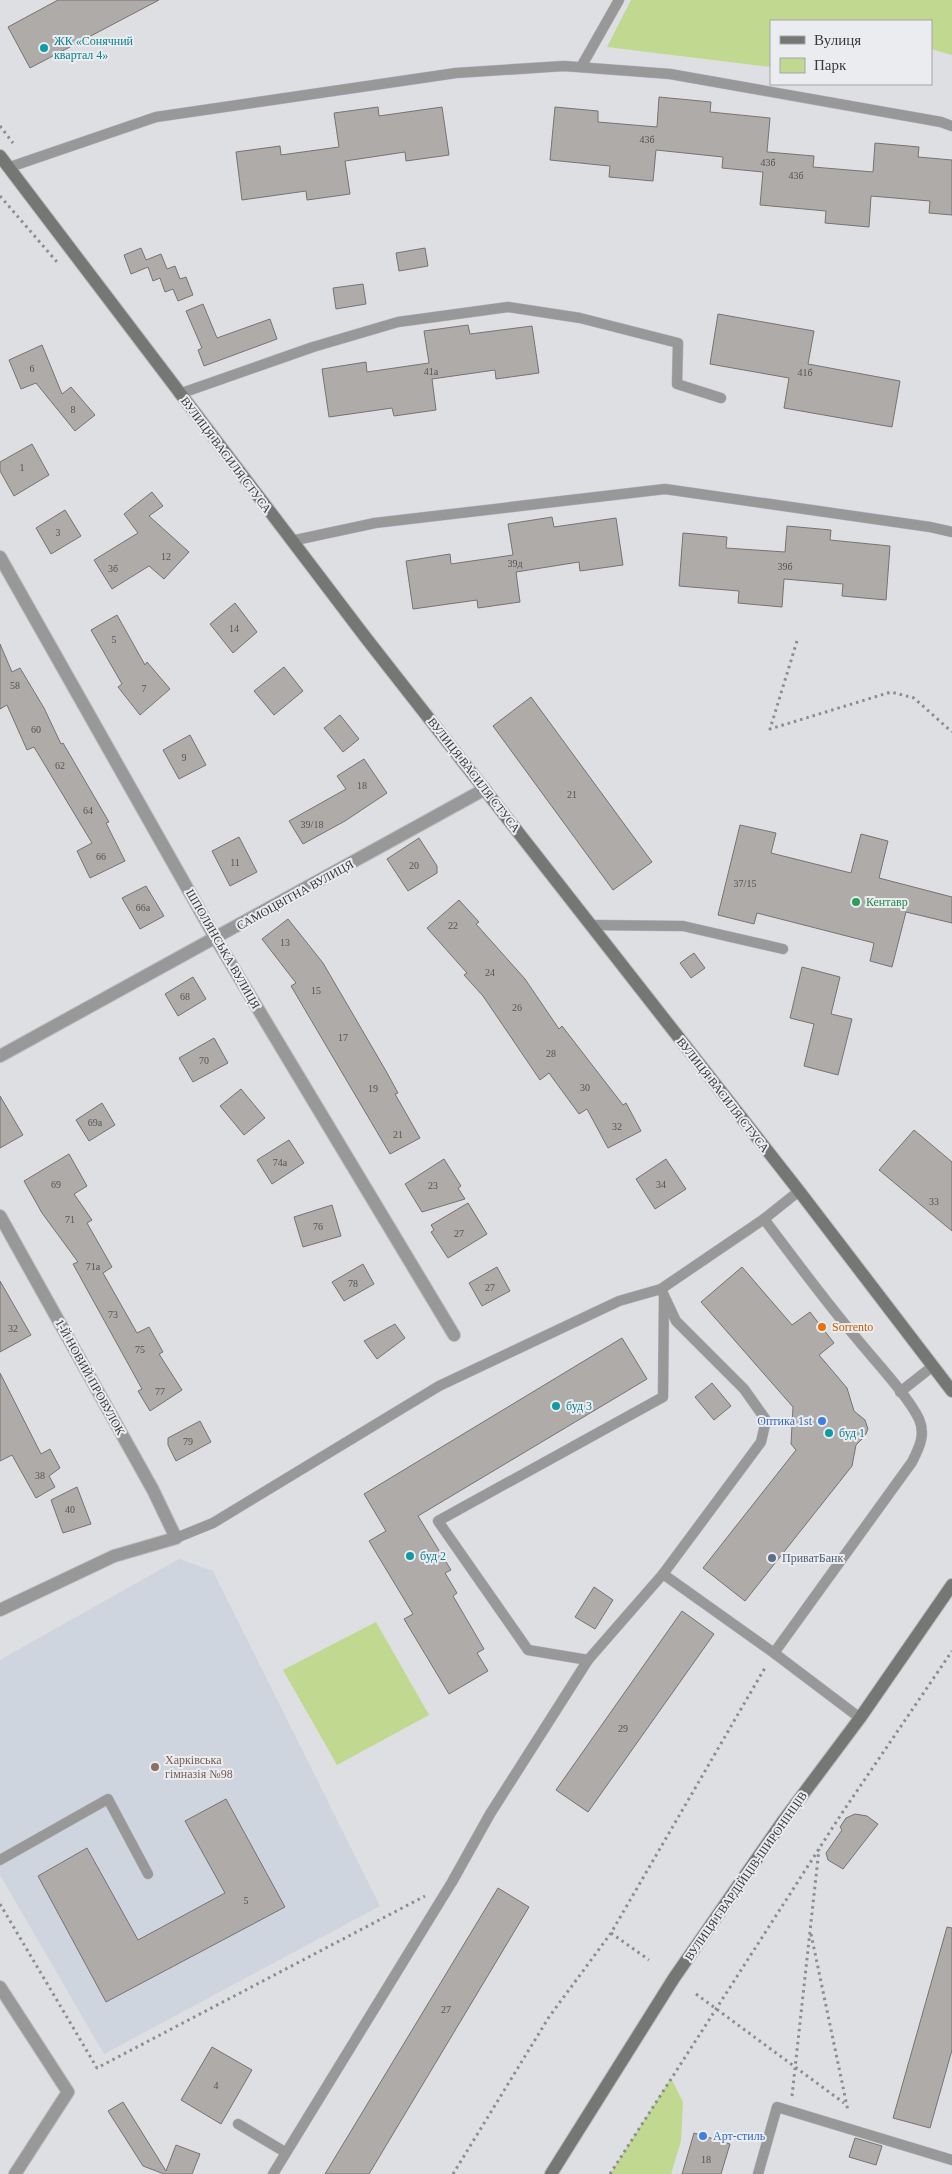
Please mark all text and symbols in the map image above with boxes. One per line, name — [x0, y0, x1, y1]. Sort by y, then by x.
legend — [770, 20, 932, 85]
text: Вулиця — [814, 32, 861, 48]
place label: ЖК «Сонячний квартал 4» — [54, 34, 134, 62]
marker: ЖК «Сонячний квартал 4» — [38, 42, 50, 54]
text: Парк — [814, 57, 847, 73]
house number: 43б — [639, 134, 655, 145]
house number: 43б — [760, 157, 776, 168]
house number: 43б — [788, 170, 804, 181]
house number: 6 — [30, 363, 35, 374]
house number: 41а — [424, 366, 439, 377]
house number: 41б — [797, 367, 813, 378]
street label: ВУЛИЦЯ ВАСИЛЯ СТУСА — [178, 394, 274, 516]
house number: 8 — [71, 404, 76, 415]
house number: 1 — [20, 462, 25, 473]
house number: 3 — [56, 527, 61, 538]
house number: 12 — [161, 551, 171, 562]
house number: 39д — [507, 558, 523, 569]
house number: 39б — [777, 561, 793, 572]
house number: 3б — [108, 563, 118, 574]
house number: 14 — [229, 623, 239, 634]
house number: 5 — [112, 634, 117, 645]
house number: 58 — [10, 680, 20, 691]
house number: 7 — [142, 683, 147, 694]
street label: ВУЛИЦЯ ВАСИЛЯ СТУСА — [425, 715, 523, 835]
house number: 60 — [31, 724, 41, 735]
house number: 9 — [182, 752, 187, 763]
house number: 62 — [55, 760, 65, 771]
house number: 18 — [357, 780, 367, 791]
house number: 21 — [567, 789, 577, 800]
house number: 64 — [83, 805, 93, 816]
house number: 39/18 — [301, 819, 323, 830]
house number: 66 — [96, 851, 106, 862]
house number: 11 — [230, 857, 240, 868]
street label: САМОЦВІТНА ВУЛИЦЯ — [234, 857, 356, 933]
house number: 20 — [409, 860, 419, 871]
house number: 37/15 — [734, 878, 756, 889]
street label: ШПОЛЯНСЬКА ВУЛИЦЯ — [183, 887, 263, 1011]
place label: Кентавр — [866, 895, 908, 909]
marker: Кентавр — [850, 896, 862, 908]
house number: 66а — [136, 902, 151, 913]
house number: 22 — [448, 920, 458, 931]
house number: 13 — [280, 937, 290, 948]
house number: 24 — [485, 967, 495, 978]
house number: 15 — [311, 985, 321, 996]
house number: 68 — [180, 991, 190, 1002]
house number: 26 — [512, 1002, 522, 1013]
house number: 17 — [338, 1032, 348, 1043]
street label: ВУЛИЦЯ ВАСИЛЯ СТУСА — [674, 1035, 772, 1155]
house number: 28 — [546, 1048, 556, 1059]
house number: 70 — [199, 1055, 209, 1066]
house number: 30 — [580, 1082, 590, 1093]
house number: 19 — [368, 1083, 378, 1094]
house number: 69а — [88, 1117, 103, 1128]
house number: 32 — [612, 1121, 622, 1132]
house number: 21 — [393, 1129, 403, 1140]
house number: 74а — [273, 1157, 288, 1168]
house number: 69 — [51, 1179, 61, 1190]
house number: 34 — [656, 1179, 666, 1190]
house number: 23 — [428, 1180, 438, 1191]
house number: 33 — [929, 1196, 939, 1207]
house number: 71 — [65, 1214, 75, 1225]
house number: 76 — [313, 1221, 323, 1232]
house number: 27 — [454, 1228, 464, 1239]
house number: 71а — [86, 1261, 101, 1272]
house number: 78 — [348, 1278, 358, 1289]
house number: 27 — [485, 1282, 495, 1293]
house number: 73 — [108, 1309, 118, 1320]
street label: 1-Й НОВИЙ ПРОВУЛОК — [52, 1317, 128, 1438]
place label: Sorrento — [832, 1320, 873, 1334]
marker: Sorrento — [816, 1321, 828, 1333]
house number: 32 — [8, 1323, 18, 1334]
house number: 75 — [135, 1344, 145, 1355]
house number: 77 — [155, 1386, 165, 1397]
place label: буд 3 — [566, 1399, 592, 1413]
marker: буд 3 — [550, 1400, 562, 1412]
place label: Оптика 1st — [757, 1414, 813, 1428]
marker: Оптика 1st — [816, 1415, 828, 1427]
place label: буд 1 — [839, 1426, 865, 1440]
marker: буд 1 — [823, 1427, 835, 1439]
house number: 79 — [183, 1436, 193, 1447]
house number: 38 — [35, 1470, 45, 1481]
house number: 40 — [65, 1504, 75, 1515]
place label: буд 2 — [420, 1549, 446, 1563]
marker: буд 2 — [404, 1550, 416, 1562]
place label: ПриватБанк — [782, 1551, 843, 1565]
marker: ПриватБанк — [766, 1552, 778, 1564]
house number: 29 — [618, 1723, 628, 1734]
place label: Харківська гімназія №98 — [165, 1753, 233, 1781]
marker: Харківська гімназія №98 — [149, 1761, 161, 1773]
street label: ВУЛИЦЯ ГВАРДІЙЦІВ-ШИРОНІНЦІВ — [682, 1789, 810, 1963]
house number: 5 — [244, 1895, 249, 1906]
house number: 27 — [441, 2004, 451, 2015]
house number: 4 — [214, 2080, 219, 2091]
place label: Арт-стиль — [713, 2129, 766, 2143]
marker: Арт-стиль — [697, 2130, 709, 2142]
house number: 18 — [701, 2154, 711, 2165]

